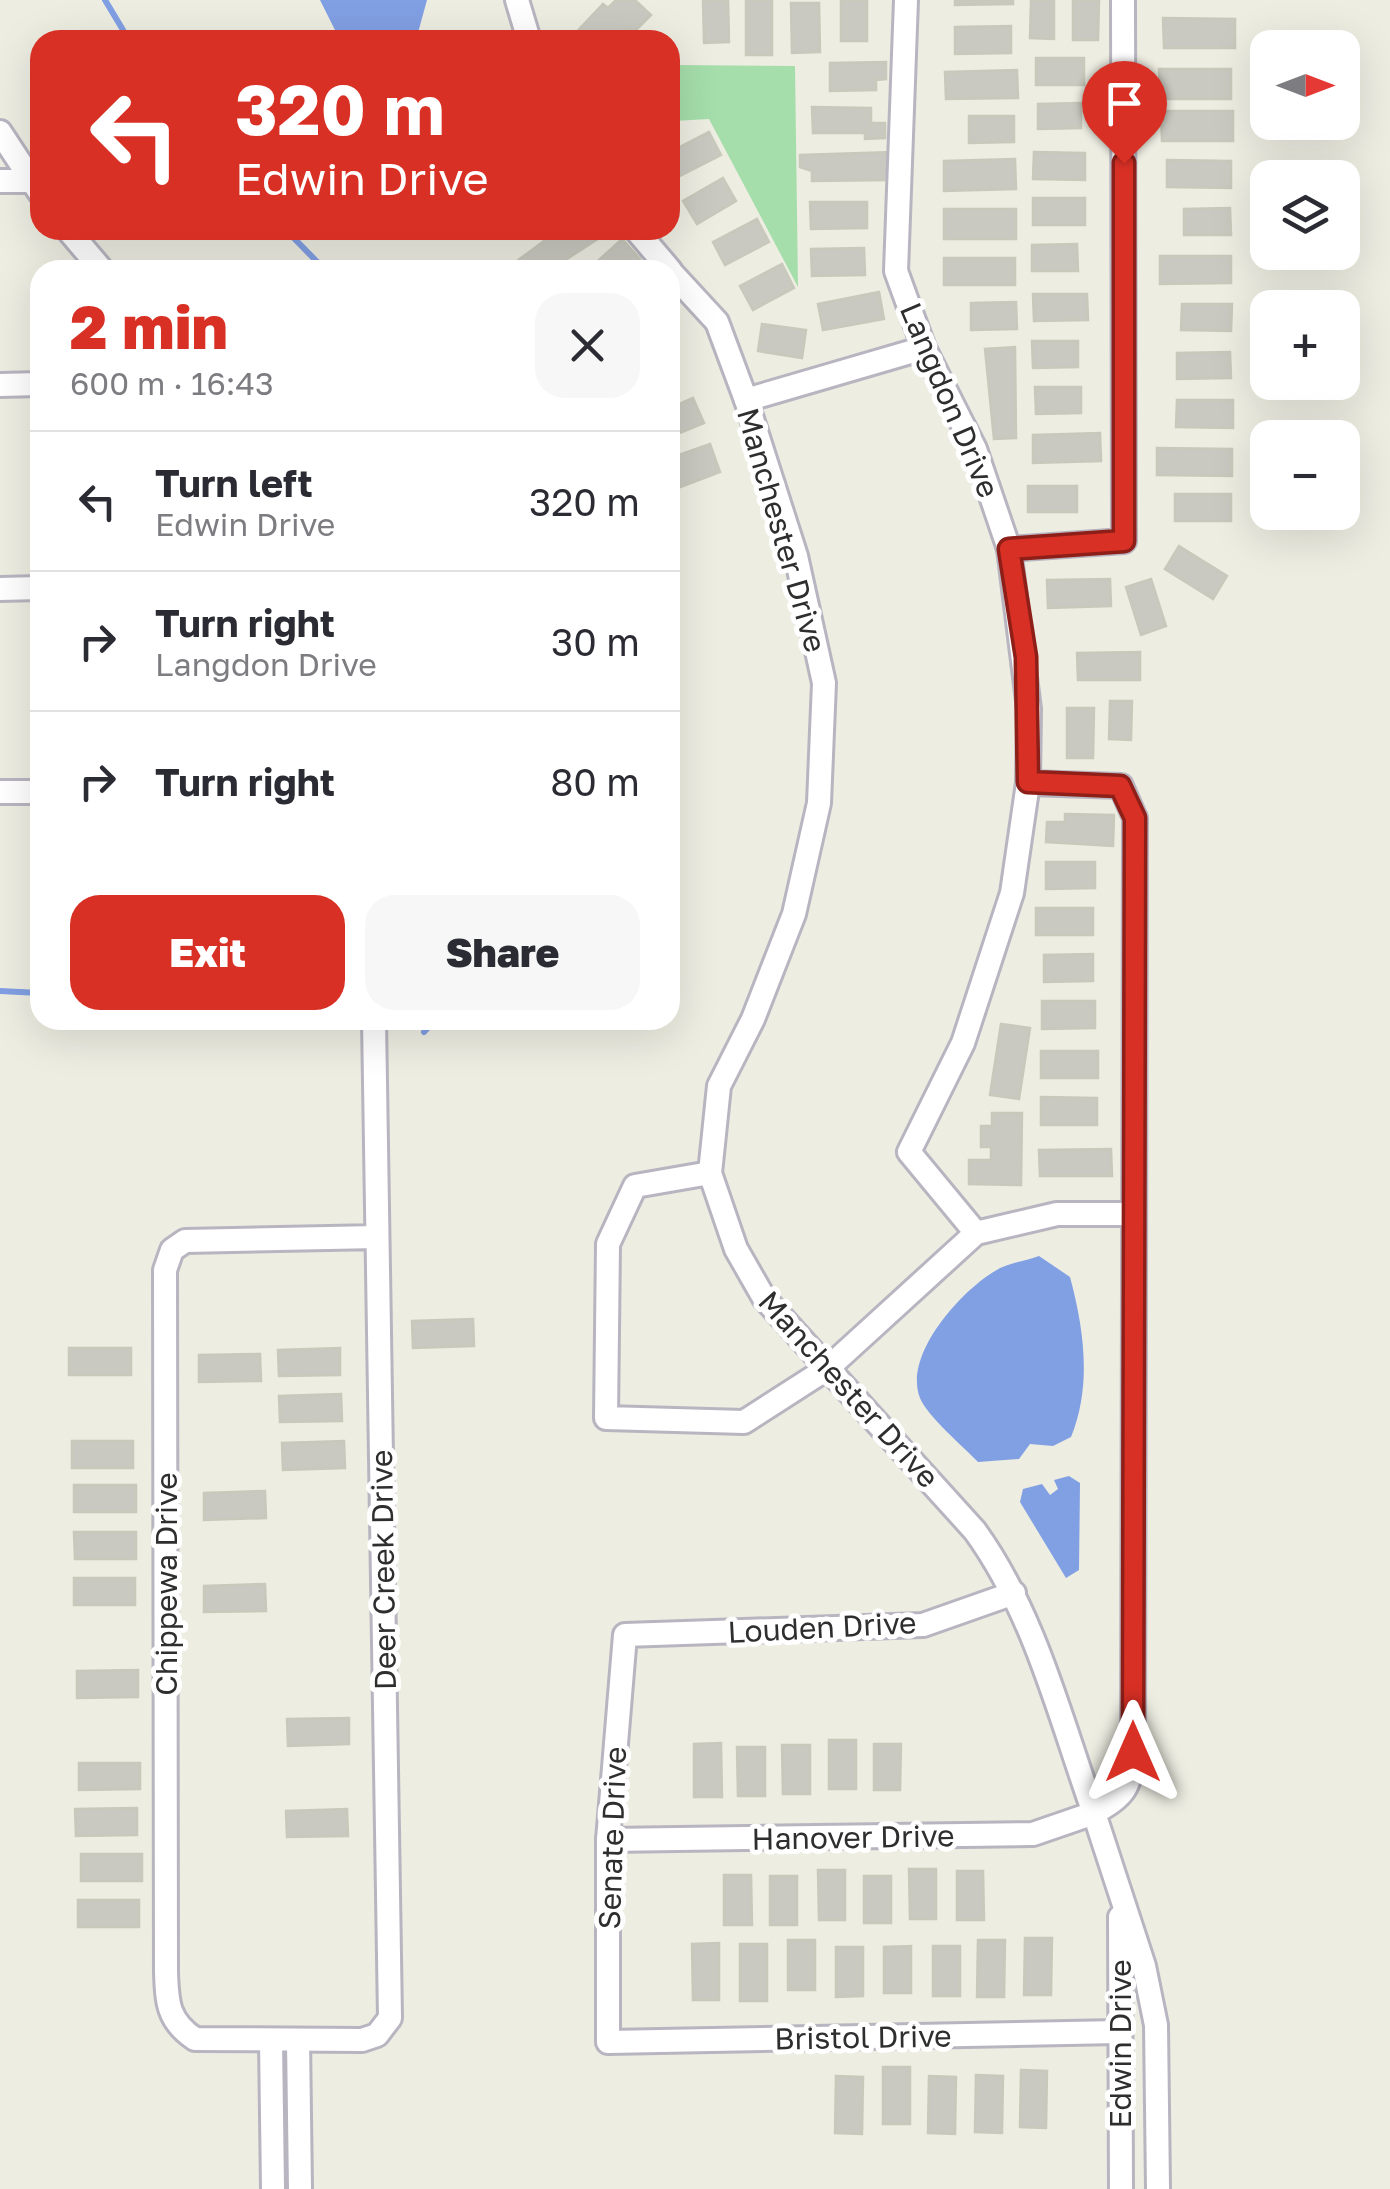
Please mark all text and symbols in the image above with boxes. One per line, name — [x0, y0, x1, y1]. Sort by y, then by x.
north arrow — [1250, 30, 1360, 140]
map controls — [1250, 30, 1360, 530]
pin — [1082, 61, 1167, 164]
text: 320 m — [235, 66, 445, 150]
icon: left — [70, 70, 200, 200]
icon: arrive — [1097, 76, 1152, 131]
text: Edwin Drive — [235, 151, 489, 205]
button: layers — [1250, 160, 1360, 270]
text: 2 min — [70, 290, 228, 362]
button: + — [1250, 290, 1360, 400]
button: close — [535, 293, 640, 398]
street label: Langdon Drive — [893, 297, 1007, 503]
text: 600 m · 16:43 — [70, 364, 274, 402]
street label: Manchester Drive — [730, 404, 834, 656]
button: − — [1250, 420, 1360, 530]
text: Turn left — [155, 460, 313, 505]
icon: left — [70, 474, 125, 529]
text: 320 m — [529, 479, 640, 524]
text: Edwin Drive — [155, 505, 335, 543]
text: Turn right — [155, 600, 335, 645]
icon: right — [70, 614, 125, 669]
text: 30 m — [551, 619, 640, 664]
text: Langdon Drive — [155, 645, 377, 683]
icon: right — [70, 754, 125, 809]
text: Turn right — [155, 759, 335, 804]
text: 80 m — [550, 759, 640, 804]
button: Exit — [70, 895, 345, 1010]
button: Share — [365, 895, 640, 1010]
street label: Manchester Drive — [751, 1283, 947, 1495]
street label: Deer Creek Drive — [363, 1450, 403, 1690]
street label: Chippewa Drive — [148, 1472, 184, 1696]
street label: Louden Drive — [727, 1604, 917, 1650]
position arrow — [1081, 1700, 1185, 1804]
street label: Senate Drive — [591, 1746, 633, 1930]
street label: Hanover Drive — [751, 1817, 955, 1857]
street label: Edwin Drive — [1102, 1959, 1138, 2129]
street label: Bristol Drive — [774, 2017, 952, 2057]

